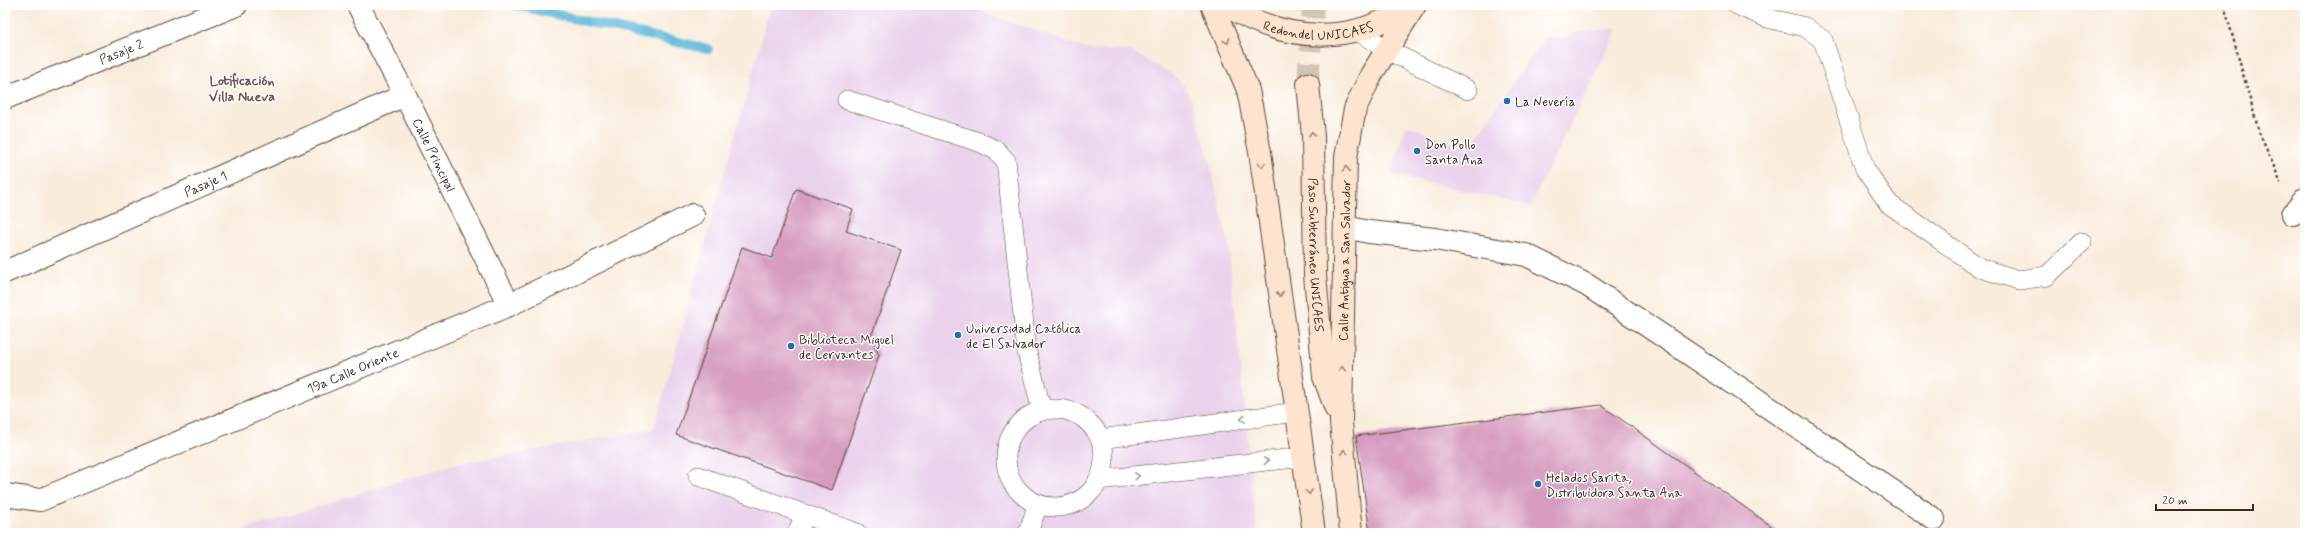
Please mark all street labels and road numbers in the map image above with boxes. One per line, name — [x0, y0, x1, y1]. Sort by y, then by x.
street label: Redondel UNICAES — [1261, 18, 1376, 45]
street label: Pasaje 2 — [97, 36, 147, 69]
street label: Calle Principal — [408, 116, 459, 195]
street label: Pasaje 1 — [182, 168, 230, 202]
street label: Paso Subterráneo UNICAES — [1304, 177, 1327, 333]
street label: Calle Antigua a San Salvador — [1336, 179, 1356, 341]
street label: 19a Calle Oriente — [305, 345, 402, 398]

